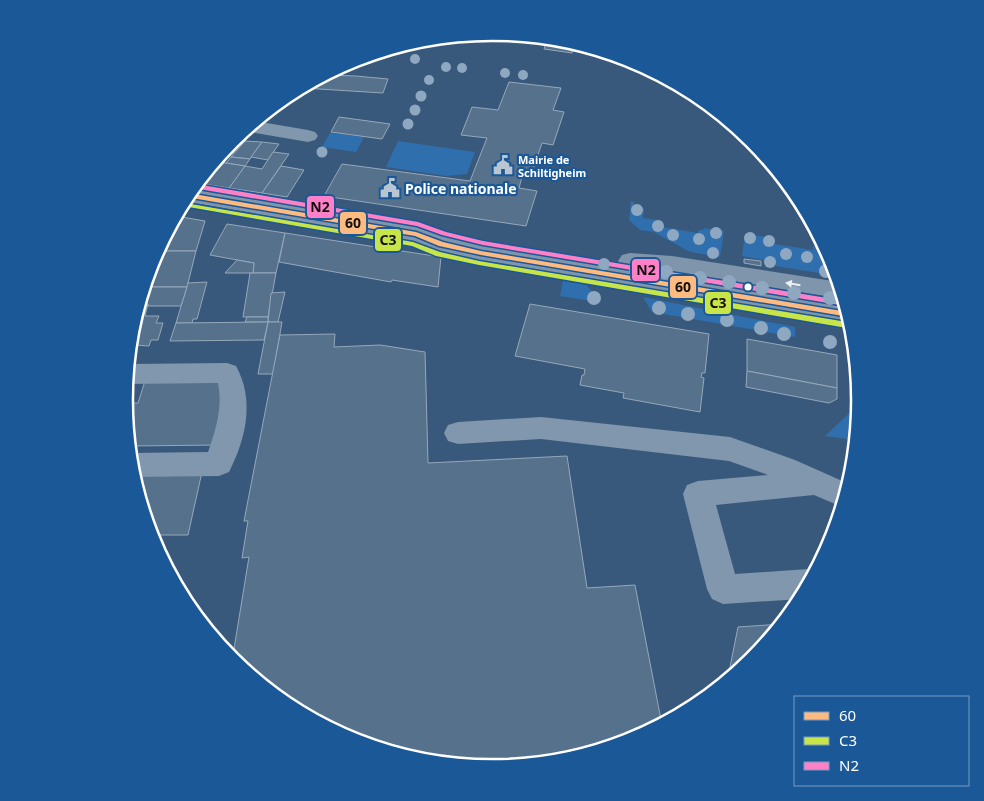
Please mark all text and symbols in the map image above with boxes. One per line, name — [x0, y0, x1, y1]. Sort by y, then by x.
place label: Mairie de Schiltigheim — [518, 152, 586, 180]
public building icon: Mairie de Schiltigheim — [492, 154, 514, 176]
public building icon: Police nationale — [379, 177, 401, 199]
place label: Police nationale — [405, 179, 517, 198]
line badge: N2 — [306, 195, 335, 219]
text: N2 — [310, 197, 330, 216]
line badge: 60 — [339, 211, 367, 235]
text: 60 — [345, 213, 361, 232]
line badge: C3 — [374, 228, 402, 252]
text: C3 — [380, 230, 397, 249]
line badge: N2 — [631, 258, 660, 282]
text: N2 — [636, 260, 656, 279]
line badge: 60 — [669, 275, 697, 299]
text: 60 — [675, 277, 691, 296]
one-way arrow — [785, 279, 801, 287]
unlabelled marker — [743, 282, 753, 292]
line badge: C3 — [704, 291, 732, 315]
text: C3 — [710, 293, 727, 312]
legend — [794, 696, 969, 786]
text: 60 — [839, 705, 856, 725]
text: C3 — [839, 730, 857, 750]
text: N2 — [839, 755, 859, 775]

